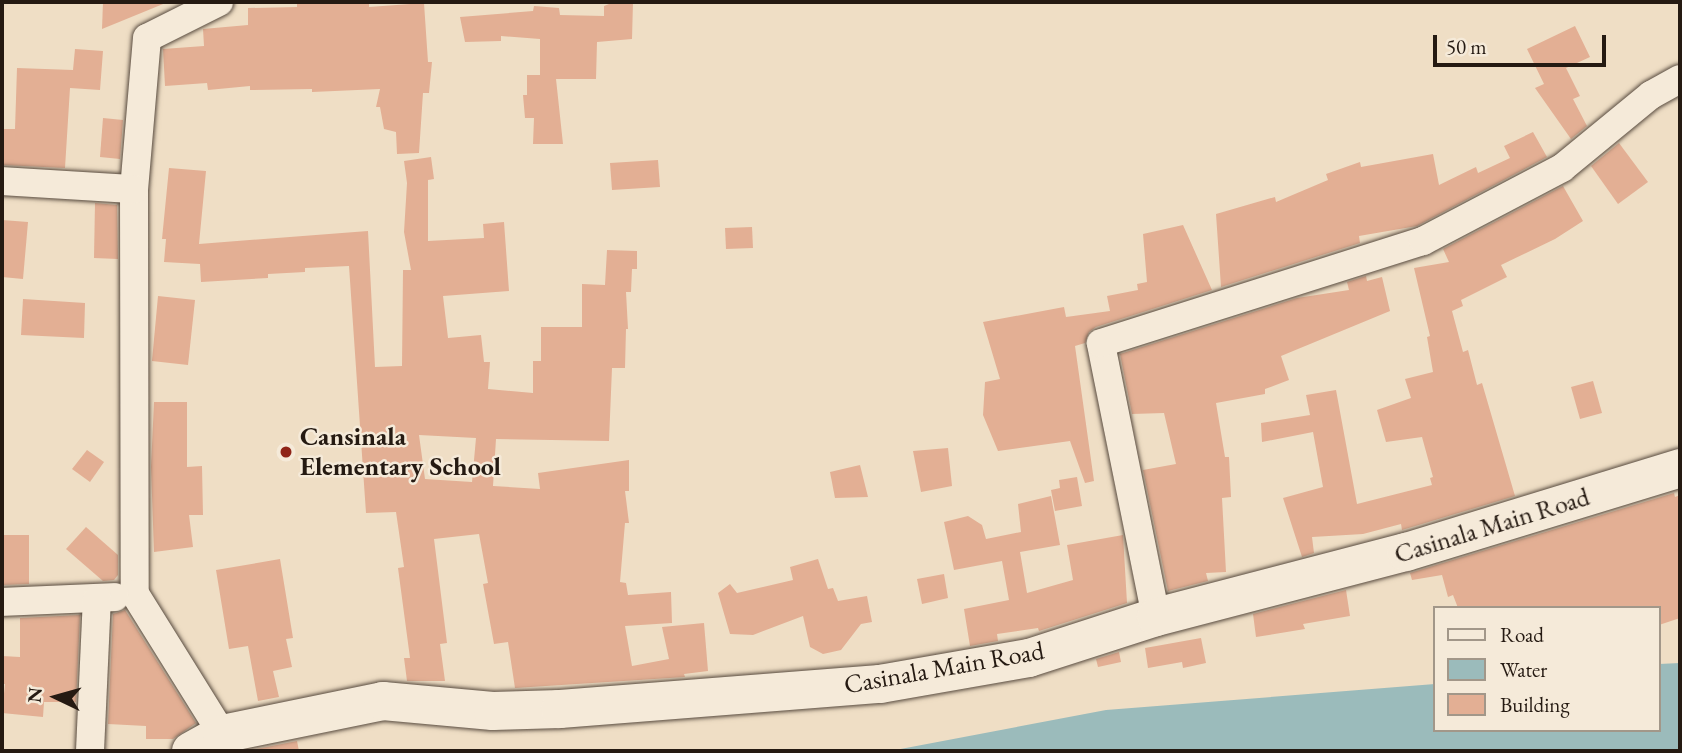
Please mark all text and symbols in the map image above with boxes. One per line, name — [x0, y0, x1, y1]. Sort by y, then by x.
scale bar — [1437, 21, 1610, 65]
text: 50 m — [1446, 33, 1487, 60]
place label: Cansinala Elementary School — [300, 421, 501, 482]
marker: Cansinala Elementary School — [278, 444, 294, 460]
street label: Casinala Main Road — [1391, 481, 1593, 571]
legend — [1434, 606, 1661, 732]
text: Road — [1500, 621, 1544, 648]
street label: Casinala Main Road — [842, 635, 1046, 701]
text: Water — [1500, 656, 1547, 683]
north arrow — [21, 662, 91, 732]
text: N — [21, 686, 48, 704]
text: Building — [1500, 691, 1570, 718]

